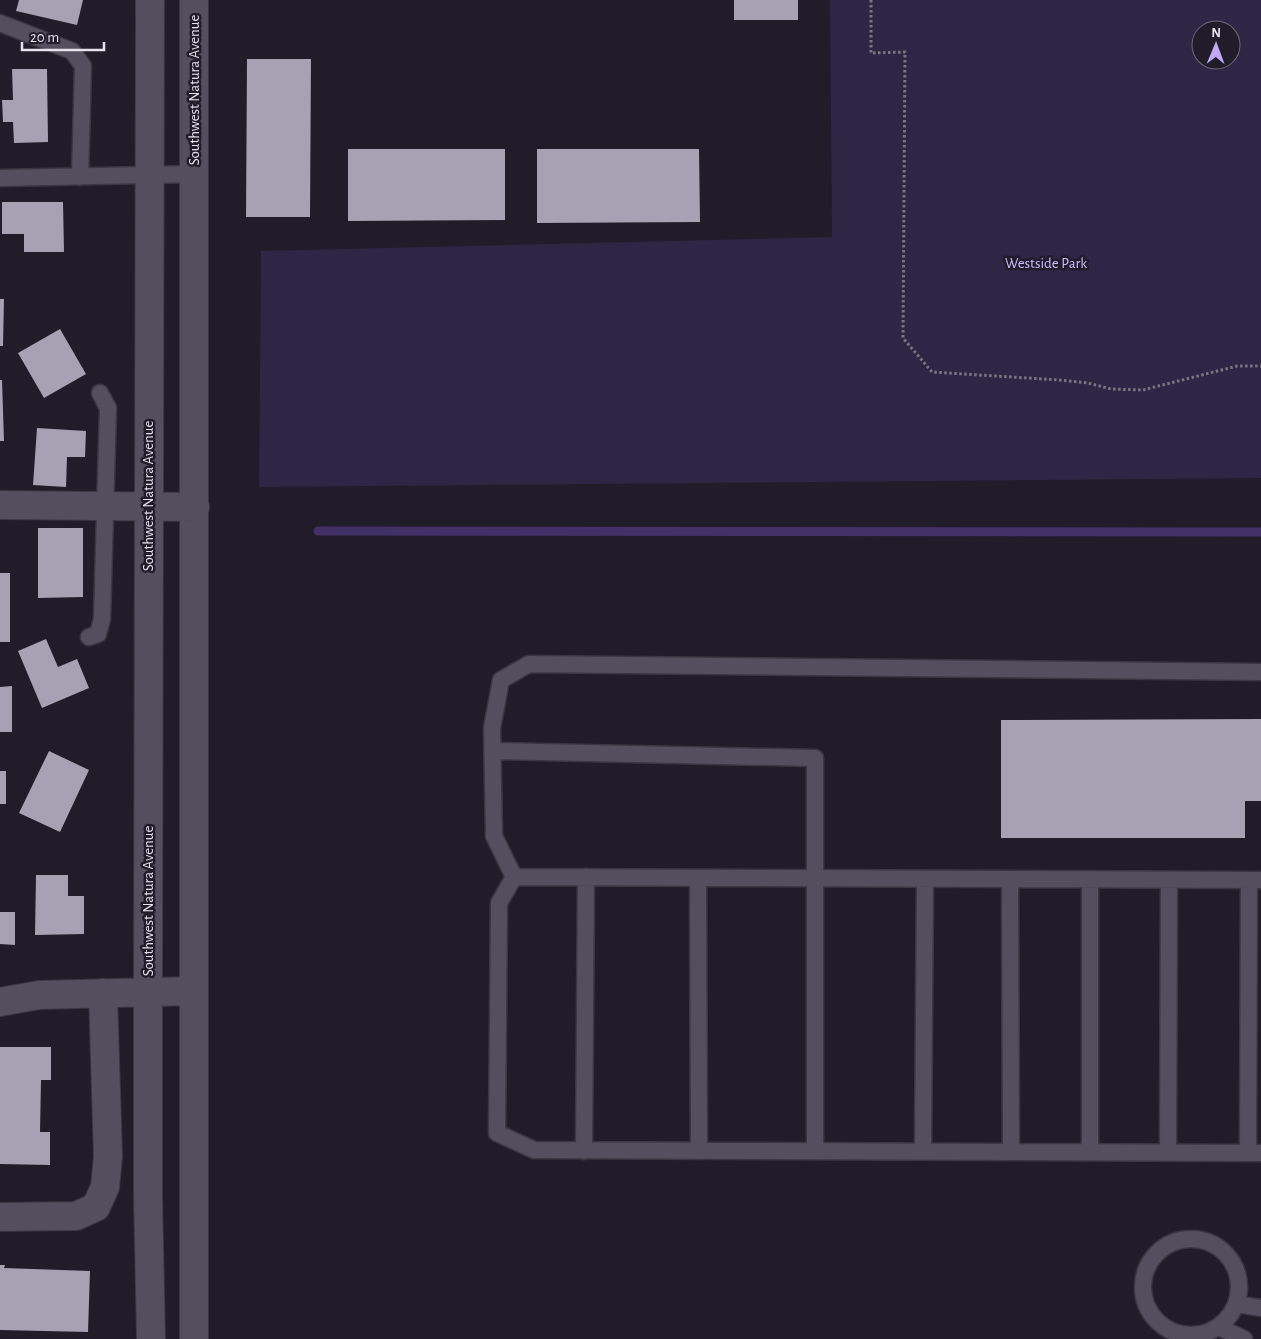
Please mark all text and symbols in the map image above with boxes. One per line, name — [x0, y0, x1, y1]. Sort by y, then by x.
street label: Southwest Natura Avenue — [187, 15, 202, 165]
scale bar — [22, 20, 105, 52]
north arrow — [1191, 20, 1241, 70]
text: N — [1211, 26, 1221, 40]
text: 20 m — [30, 30, 59, 45]
park label: Westside Park — [1005, 256, 1087, 271]
street label: Southwest Natura Avenue — [141, 421, 156, 571]
street label: Southwest Natura Avenue — [141, 826, 156, 976]

